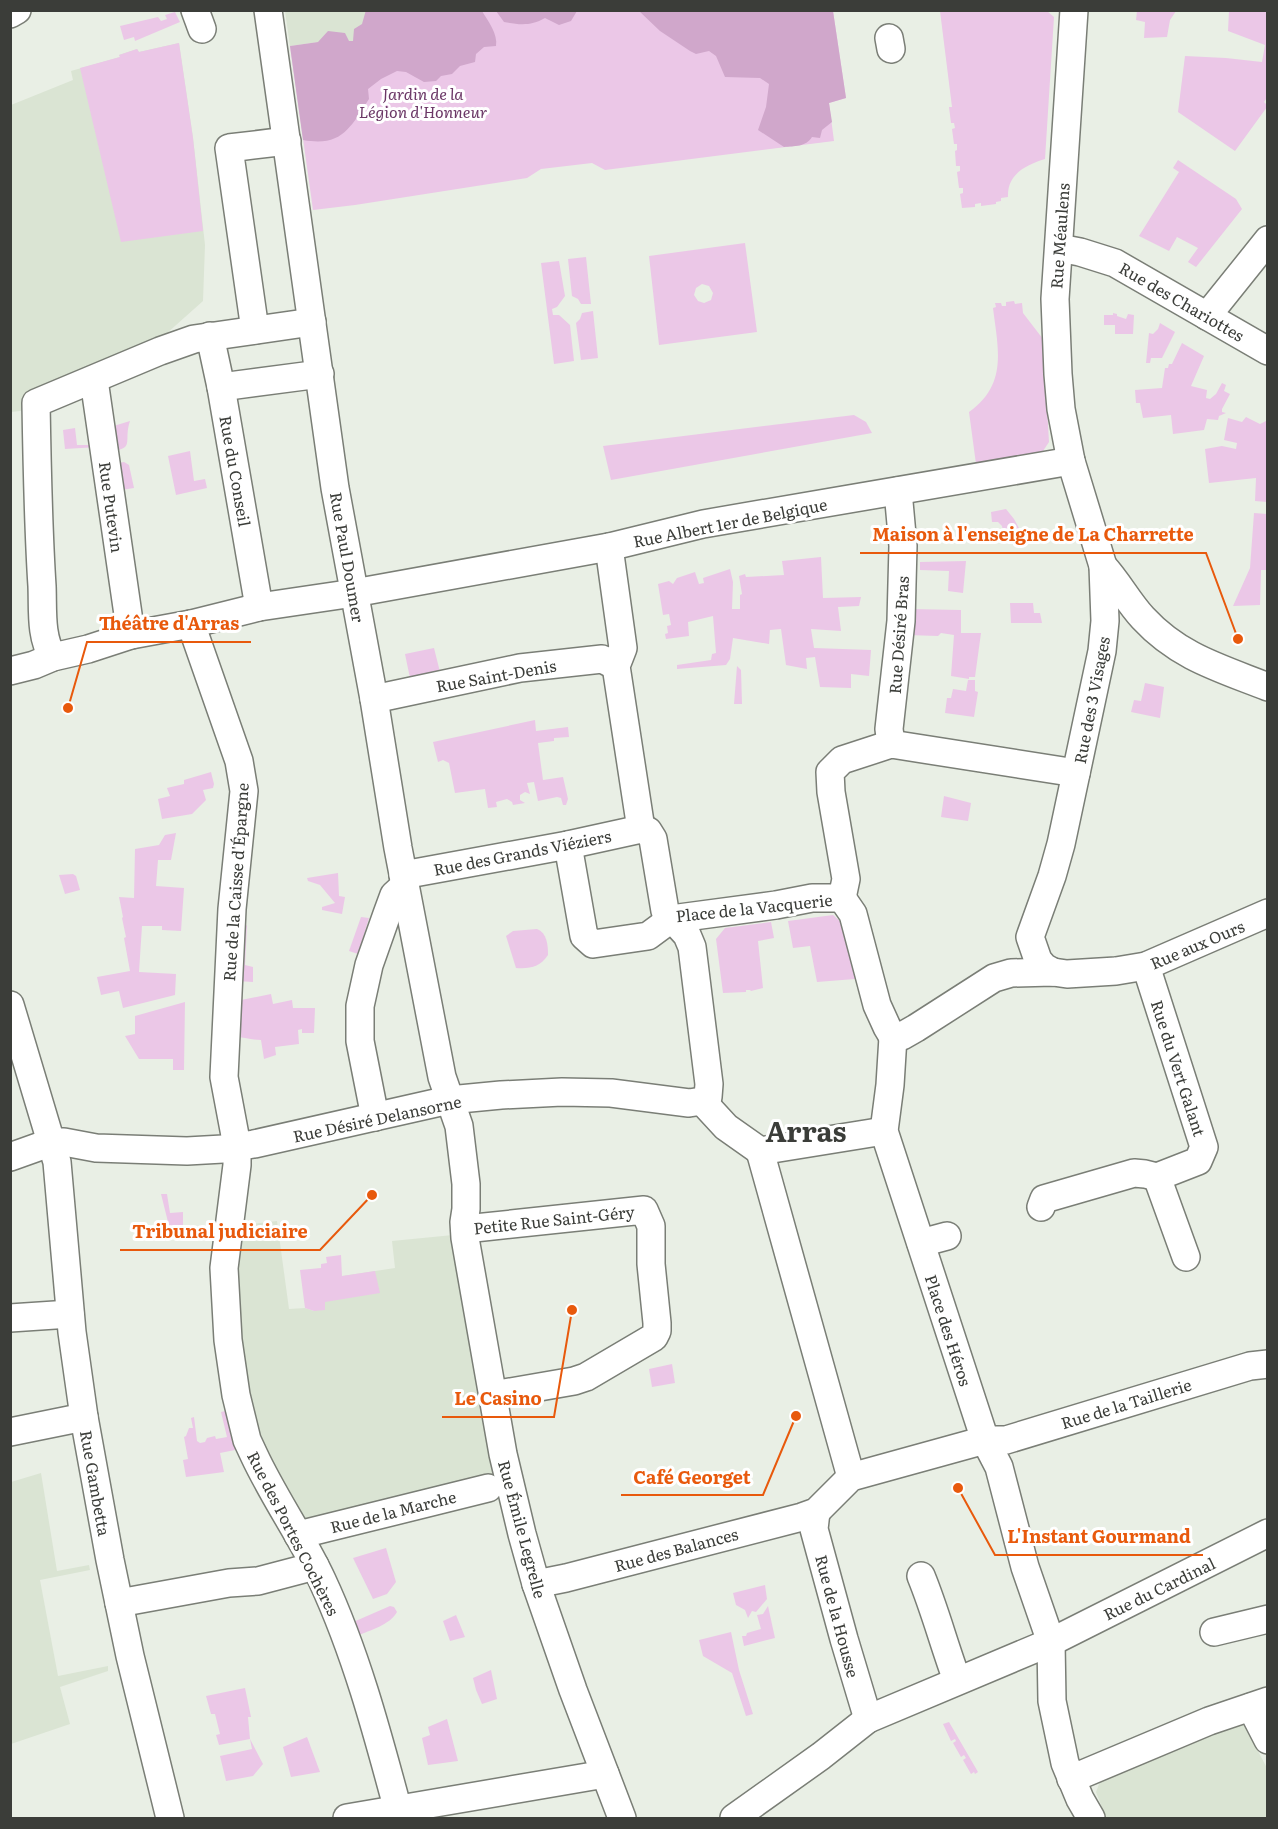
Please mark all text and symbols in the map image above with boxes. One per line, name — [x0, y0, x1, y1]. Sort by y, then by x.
park label: Jardin de la Légion d'Honneur — [359, 81, 487, 123]
street label: Rue Méaulens — [1043, 182, 1075, 290]
street label: Rue des Chariottes — [1115, 255, 1249, 347]
street label: Rue du Conseil — [214, 414, 258, 528]
street label: Rue Putevin — [94, 460, 130, 554]
street label: Rue Paul Doumer — [325, 490, 371, 624]
street label: Rue Albert 1er de Belgique — [631, 491, 829, 553]
callout: Maison à l'enseigne de La Charrette — [860, 517, 1206, 553]
text: Maison à l'enseigne de La Charrette — [872, 520, 1194, 547]
street label: Rue Désiré Bras — [882, 575, 914, 695]
callout: Théâtre d'Arras — [87, 606, 251, 642]
text: Théâtre d'Arras — [99, 609, 239, 636]
street label: Rue des 3 Visages — [1067, 634, 1115, 766]
street label: Rue Saint-Denis — [434, 653, 558, 697]
street label: Rue de la Caisse d'Épargne — [216, 782, 254, 982]
street label: Rue des Grands Viéziers — [431, 823, 613, 881]
street label: Place de la Vacquerie — [675, 887, 833, 927]
street label: Rue aux Ours — [1146, 913, 1248, 975]
street label: Rue du Vert Galant — [1146, 997, 1213, 1140]
street label: Rue Désiré Delansorne — [291, 1088, 463, 1148]
district label: Arras — [766, 1109, 847, 1151]
street label: Petite Rue Saint-Géry — [472, 1199, 637, 1239]
callout: Tribunal judiciaire — [120, 1214, 320, 1250]
text: Tribunal judiciaire — [132, 1217, 308, 1244]
street label: Place des Héros — [920, 1271, 978, 1389]
street label: Rue de la Taillerie — [1058, 1372, 1194, 1434]
callout: Le Casino — [442, 1381, 554, 1417]
text: Le Casino — [454, 1384, 542, 1411]
street label: Rue Gambetta — [75, 1428, 117, 1538]
street label: Rue des Portes Cochères — [242, 1447, 346, 1619]
street label: Rue Émile Legrelle — [493, 1457, 553, 1601]
callout: Café Georget — [621, 1459, 763, 1495]
text: Café Georget — [633, 1463, 751, 1490]
street label: Rue de la Marche — [327, 1484, 459, 1538]
callout: L'Instant Gourmand — [995, 1519, 1203, 1555]
street label: Rue des Balances — [611, 1521, 741, 1577]
text: L'Instant Gourmand — [1007, 1522, 1191, 1549]
street label: Rue du Cardinal — [1099, 1550, 1219, 1626]
street label: Rue de la Housse — [810, 1552, 866, 1680]

